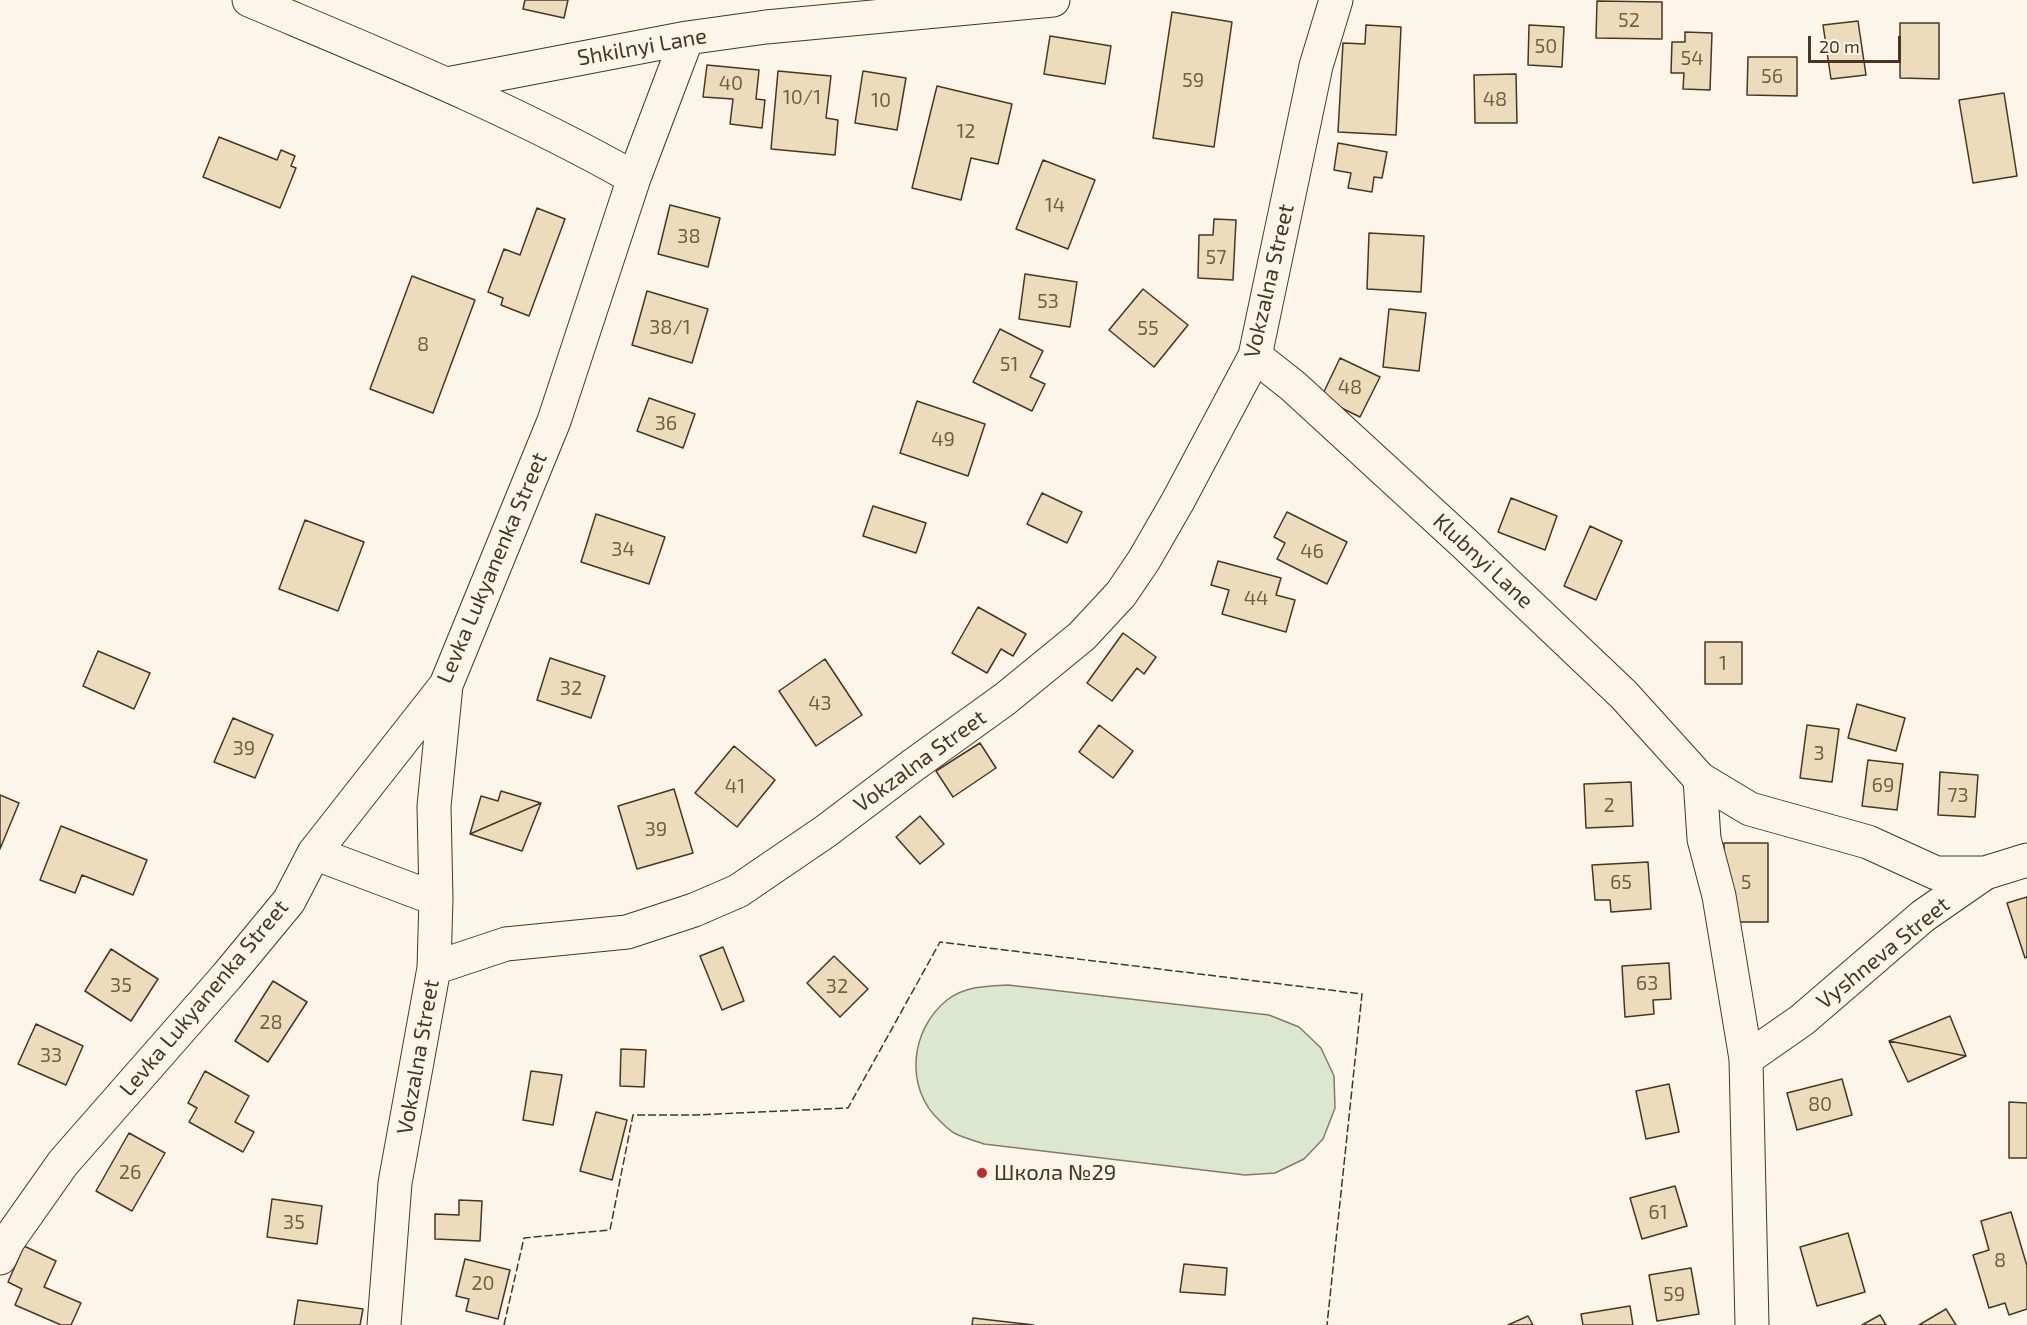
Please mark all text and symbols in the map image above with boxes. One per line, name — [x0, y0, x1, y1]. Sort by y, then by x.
house number: 52 — [1618, 8, 1640, 32]
street label: Shkilnyi Lane — [575, 23, 709, 71]
scale bar — [1811, 24, 1904, 62]
house number: 50 — [1535, 34, 1557, 58]
text: 20 m — [1819, 35, 1860, 57]
house number: 54 — [1680, 46, 1704, 70]
house number: 56 — [1761, 64, 1783, 88]
house number: 59 — [1182, 68, 1204, 92]
house number: 40 — [719, 71, 743, 95]
house number: 10/1 — [783, 85, 821, 109]
house number: 48 — [1483, 87, 1507, 111]
house number: 10 — [871, 88, 891, 112]
house number: 12 — [956, 119, 976, 143]
house number: 14 — [1045, 193, 1065, 217]
street label: Vokzalna Street — [1238, 202, 1300, 360]
house number: 38 — [677, 224, 701, 248]
house number: 57 — [1206, 245, 1226, 269]
house number: 53 — [1037, 289, 1059, 313]
house number: 38/1 — [649, 315, 691, 339]
house number: 55 — [1137, 316, 1159, 340]
house number: 8 — [417, 332, 429, 356]
house number: 51 — [1000, 352, 1018, 376]
house number: 48 — [1338, 375, 1362, 399]
house number: 36 — [655, 411, 677, 435]
house number: 49 — [931, 427, 955, 451]
street label: Levka Lukyanenka Street — [431, 449, 553, 687]
street label: Klubnyi Lane — [1427, 508, 1539, 614]
house number: 34 — [611, 537, 635, 561]
house number: 46 — [1300, 539, 1324, 563]
house number: 44 — [1244, 586, 1268, 610]
house number: 1 — [1719, 651, 1727, 675]
house number: 32 — [560, 676, 582, 700]
house number: 43 — [808, 691, 832, 715]
street label: Vokzalna Street — [849, 704, 991, 818]
house number: 39 — [233, 736, 255, 760]
house number: 3 — [1813, 741, 1825, 765]
house number: 69 — [1872, 773, 1894, 797]
house number: 41 — [725, 774, 745, 798]
house number: 73 — [1947, 783, 1969, 807]
house number: 2 — [1603, 793, 1615, 817]
house number: 39 — [645, 817, 667, 841]
house number: 65 — [1610, 870, 1632, 894]
house number: 5 — [1741, 870, 1751, 894]
street label: Vyshneva Street — [1811, 891, 1955, 1015]
street label: Levka Lukyanenka Street — [114, 894, 294, 1102]
house number: 63 — [1636, 971, 1658, 995]
house number: 35 — [110, 973, 132, 997]
house number: 32 — [826, 974, 848, 998]
street label: Vokzalna Street — [391, 977, 445, 1137]
house number: 28 — [259, 1010, 283, 1034]
house number: 33 — [40, 1043, 62, 1067]
house number: 80 — [1808, 1092, 1832, 1116]
house number: 26 — [119, 1160, 141, 1184]
place label: Школа №29 — [994, 1160, 1116, 1186]
marker: Школа №29 — [975, 1166, 989, 1180]
house number: 61 — [1648, 1200, 1668, 1224]
house number: 35 — [283, 1210, 305, 1234]
house number: 8 — [1994, 1248, 2006, 1272]
house number: 20 — [471, 1271, 495, 1295]
house number: 59 — [1663, 1282, 1685, 1306]

